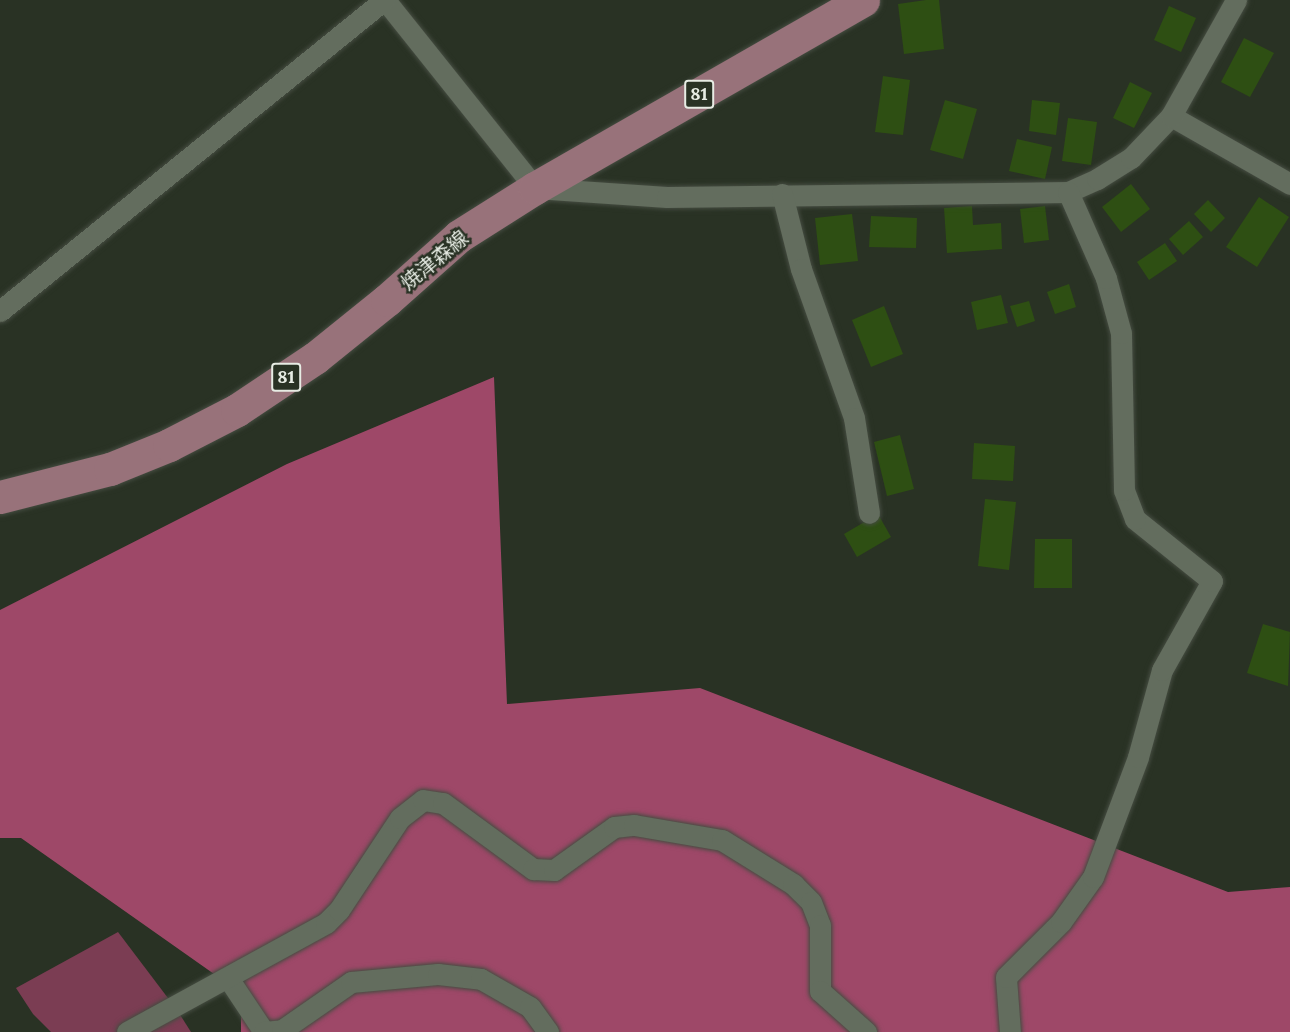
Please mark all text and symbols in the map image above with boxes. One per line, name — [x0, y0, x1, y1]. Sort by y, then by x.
road number: 81 — [684, 79, 714, 109]
street label: 焼津森線 — [396, 225, 472, 295]
road number: 81 — [271, 362, 301, 392]

